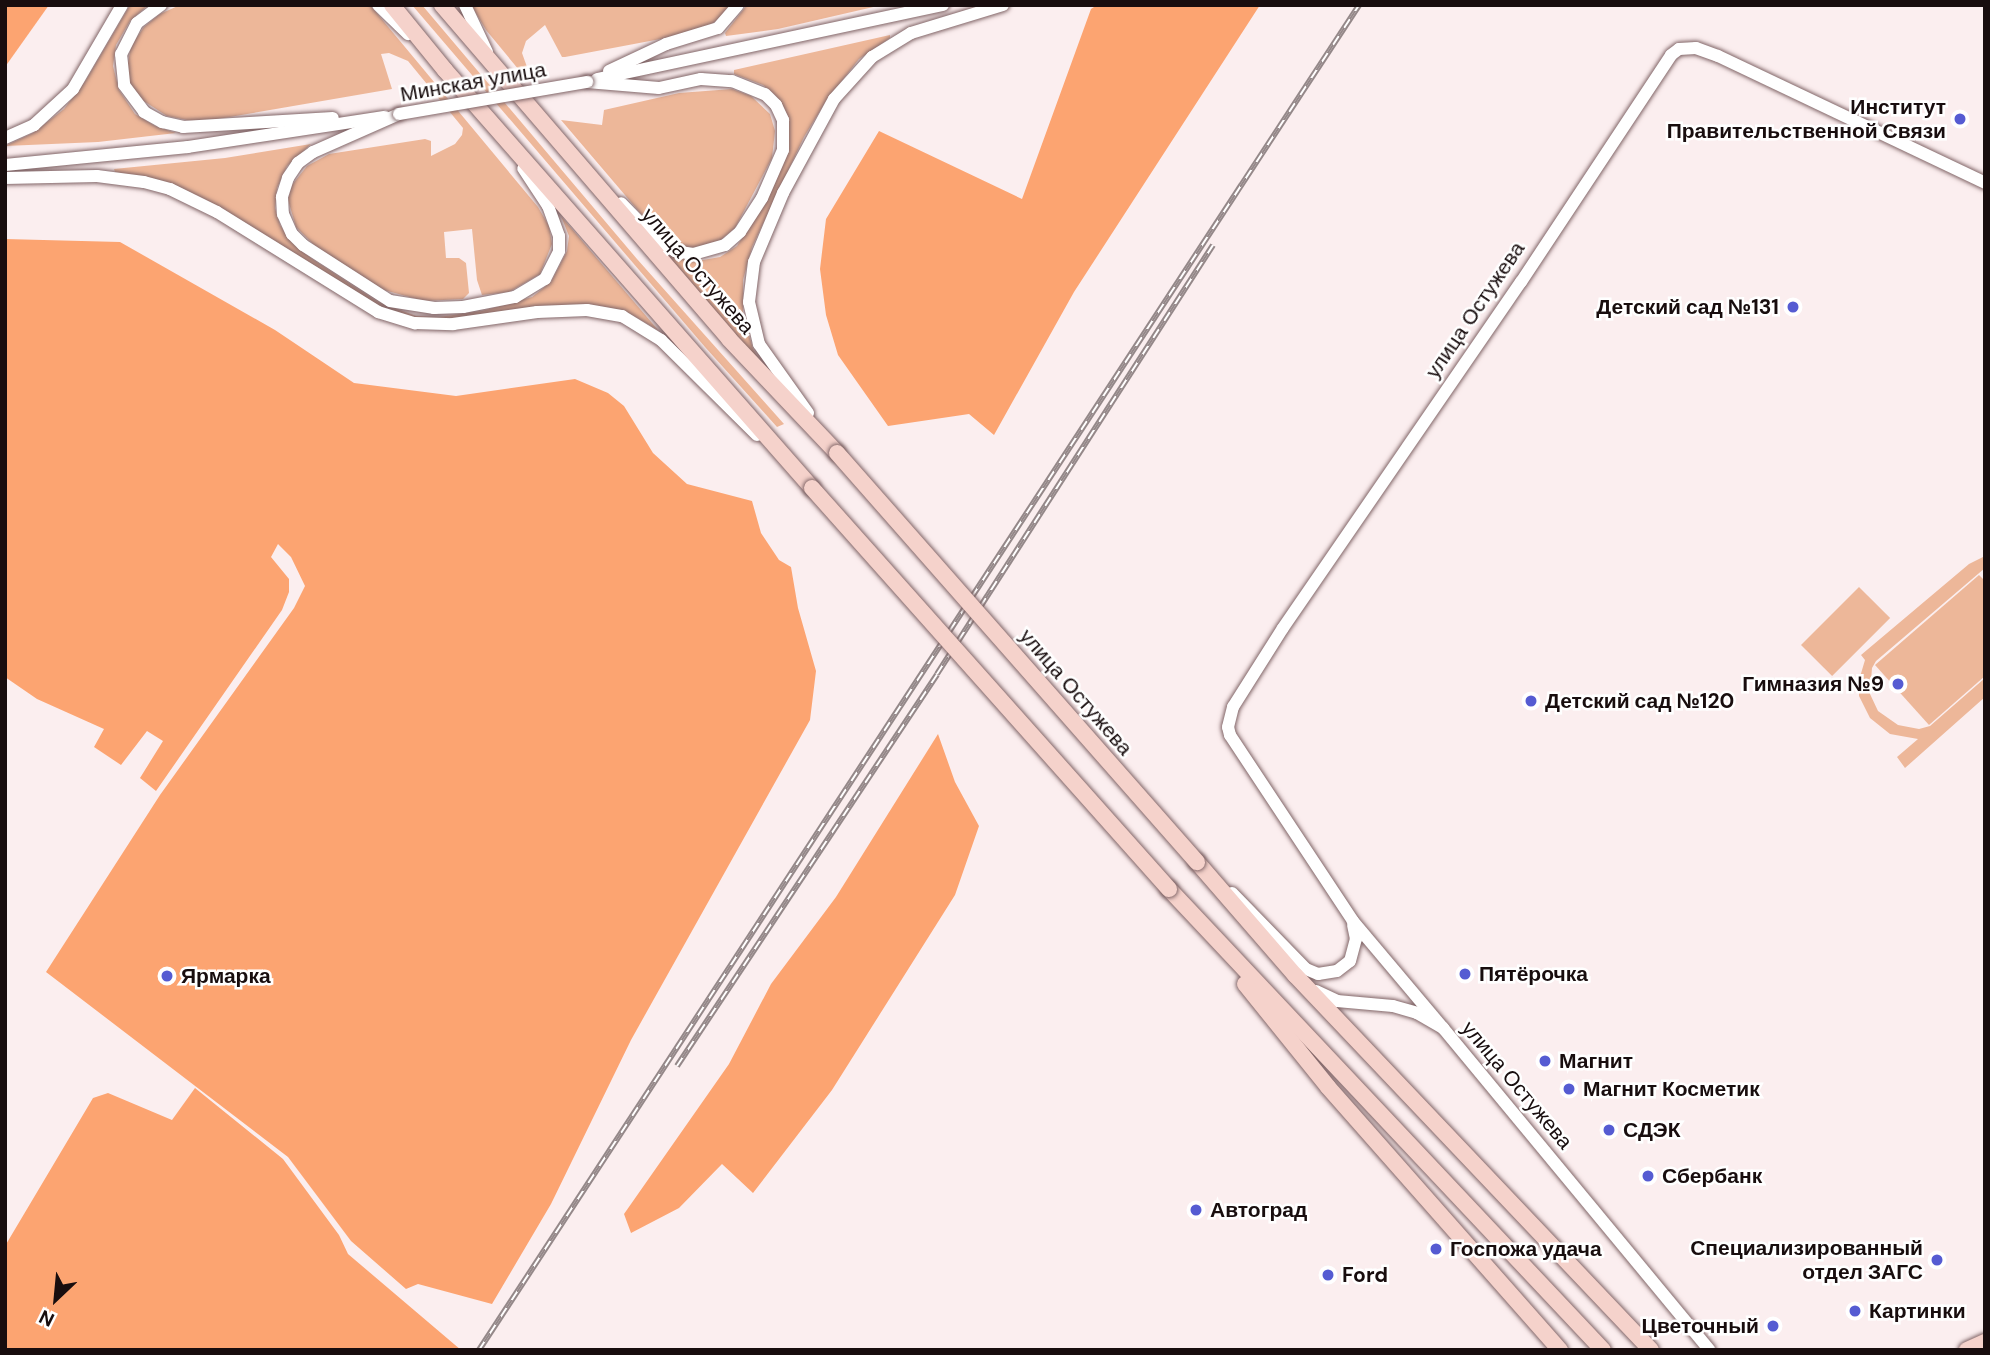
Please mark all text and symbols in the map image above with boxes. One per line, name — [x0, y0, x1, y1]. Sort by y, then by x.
street label: Минская улица — [398, 57, 548, 107]
place label: Институт Правительственной Связи — [1667, 94, 1946, 144]
marker: Институт Правительственной Связи — [1952, 111, 1968, 127]
street label: улица Остужева — [636, 203, 760, 339]
street label: улица Остужева — [1420, 237, 1530, 383]
place label: Детский сад №131 — [1596, 294, 1779, 320]
marker: Детский сад №131 — [1785, 299, 1801, 315]
street label: улица Остужева — [1014, 624, 1138, 760]
place label: Гимназия №9 — [1742, 671, 1884, 697]
marker: Гимназия №9 — [1890, 676, 1906, 692]
place label: Детский сад №120 — [1545, 688, 1734, 714]
marker: Детский сад №120 — [1523, 693, 1539, 709]
place label: Пятёрочка — [1479, 961, 1588, 987]
place label: Ярмарка — [181, 963, 271, 989]
marker: Пятёрочка — [1457, 966, 1473, 982]
marker: Ярмарка — [159, 968, 175, 984]
street label: улица Остужева — [1456, 1016, 1578, 1154]
place label: Магнит — [1559, 1048, 1633, 1074]
marker: Магнит — [1537, 1053, 1553, 1069]
place label: Магнит Косметик — [1583, 1076, 1760, 1102]
marker: Магнит Косметик — [1561, 1081, 1577, 1097]
place label: СДЭК — [1623, 1117, 1681, 1143]
marker: СДЭК — [1601, 1122, 1617, 1138]
place label: Сбербанк — [1662, 1163, 1762, 1189]
marker: Сбербанк — [1640, 1168, 1656, 1184]
place label: Автоград — [1210, 1197, 1307, 1223]
marker: Автоград — [1188, 1202, 1204, 1218]
place label: Специализированный отдел ЗАГС — [1690, 1235, 1923, 1285]
place label: Госпожа удача — [1450, 1236, 1602, 1262]
marker: Госпожа удача — [1428, 1241, 1444, 1257]
marker: Специализированный отдел ЗАГС — [1929, 1252, 1945, 1268]
place label: Ford — [1342, 1262, 1388, 1288]
north arrow — [21, 1264, 91, 1334]
marker: Ford — [1320, 1267, 1336, 1283]
place label: Картинки — [1869, 1298, 1966, 1324]
marker: Картинки — [1847, 1303, 1863, 1319]
text: N — [35, 1304, 58, 1333]
place label: Цветочный — [1642, 1313, 1759, 1339]
marker: Цветочный — [1765, 1318, 1781, 1334]

